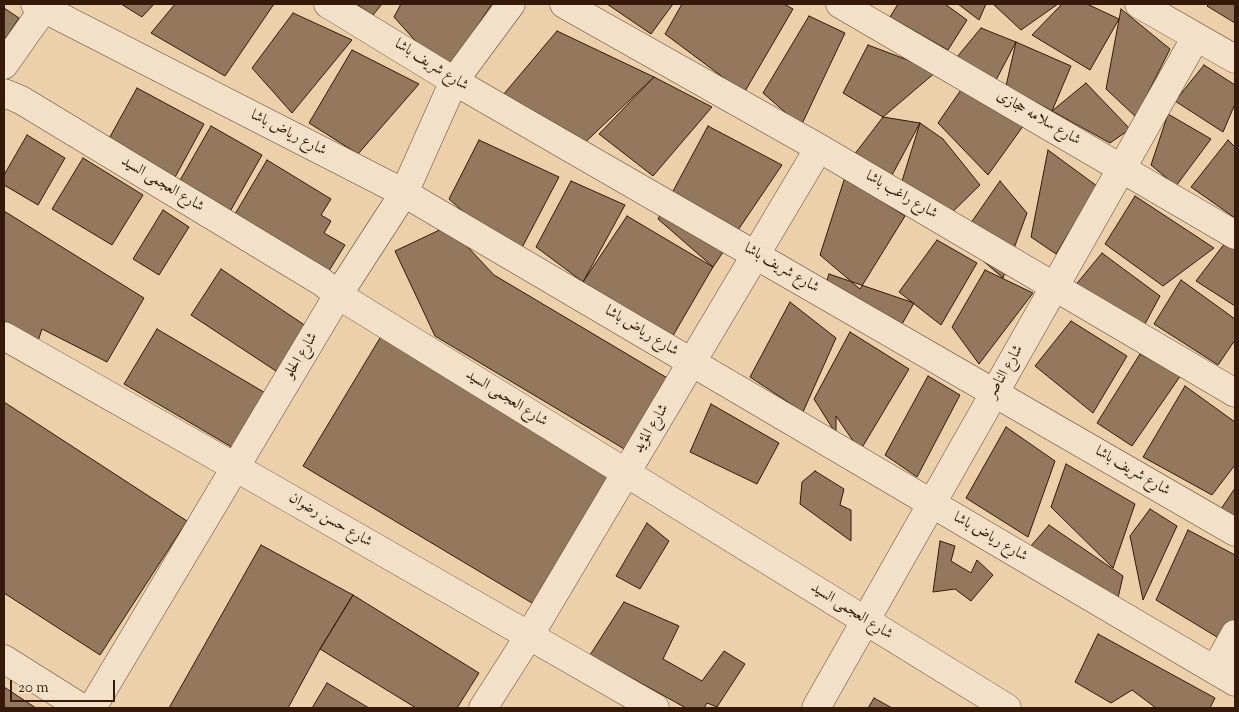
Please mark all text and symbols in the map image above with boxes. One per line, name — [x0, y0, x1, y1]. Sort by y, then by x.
street label: شارع شريف باشا — [391, 36, 471, 96]
street label: شارع سلامه حجازى — [993, 88, 1083, 150]
street label: شارع رياض باشا — [247, 107, 329, 161]
street label: شارع العجمى السيد — [117, 153, 207, 217]
street label: شارع راغب باشا — [862, 168, 940, 224]
street label: شارع شريف باشا — [740, 240, 822, 298]
street label: شارع رياض باشا — [601, 303, 681, 361]
street label: شارع الحلو — [281, 330, 323, 382]
street label: شارع الناصر — [984, 342, 1028, 402]
street label: شارع العجمى السيد — [461, 367, 551, 431]
street label: شارع المؤيد — [630, 401, 674, 457]
street label: شارع شريف باشا — [1091, 443, 1173, 501]
street label: شارع حسن رضوان — [285, 490, 375, 552]
street label: شارع رياض باشا — [950, 509, 1030, 567]
street label: شارع العجمى السيد — [806, 580, 896, 644]
scale bar — [12, 670, 118, 702]
text: 20 m — [18, 678, 49, 699]

